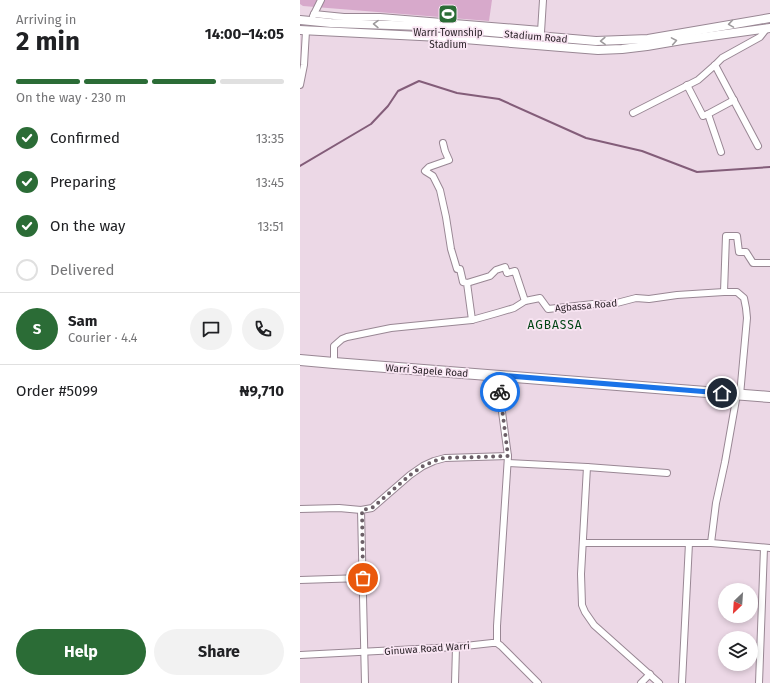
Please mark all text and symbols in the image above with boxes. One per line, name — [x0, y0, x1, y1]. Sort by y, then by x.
sports icon: Warri Township Stadium — [437, 3, 459, 25]
text: Arriving in — [16, 12, 76, 27]
one-way arrow — [728, 19, 735, 28]
one-way arrow — [373, 20, 379, 29]
text: 14:00–14:05 — [205, 25, 284, 43]
text: 2 min — [16, 26, 80, 57]
place label: Warri Township Stadium — [413, 27, 483, 51]
street label: Stadium Road — [504, 28, 568, 46]
one-way arrow — [600, 37, 606, 45]
one-way arrow — [671, 38, 677, 46]
text: On the way · 230 m — [16, 90, 126, 105]
icon: check — [16, 127, 38, 149]
text: Confirmed — [50, 129, 120, 147]
text: 13:35 — [256, 131, 284, 146]
icon: check — [16, 171, 38, 193]
text: Preparing — [50, 173, 115, 191]
text: 13:45 — [256, 175, 284, 190]
icon: check — [16, 215, 38, 237]
text: On the way — [50, 217, 125, 235]
text: 13:51 — [257, 219, 284, 234]
text: Delivered — [50, 261, 114, 279]
street label: Agbassa Road — [554, 297, 618, 315]
button: chat — [190, 308, 232, 350]
button: phone — [242, 308, 284, 350]
text: Sam — [68, 312, 97, 330]
district label: AGBASSA — [527, 318, 583, 332]
text: S — [33, 320, 41, 338]
text: Courier · 4.4 — [68, 330, 138, 345]
street label: Warri Sapele Road — [385, 362, 469, 380]
courier — [480, 372, 520, 412]
pin — [705, 376, 739, 410]
icon: bike — [489, 381, 511, 403]
text: Order #5099 — [16, 382, 98, 400]
text: ₦9,710 — [240, 382, 284, 400]
icon: home — [711, 382, 733, 404]
pin — [346, 561, 380, 595]
icon: bag — [352, 567, 374, 589]
north arrow — [718, 583, 758, 623]
map controls — [718, 583, 758, 671]
button: Help — [16, 629, 146, 675]
button: Share — [154, 629, 284, 675]
button: layers — [718, 631, 758, 671]
street label: Ginuwa Road Warri — [384, 640, 470, 658]

